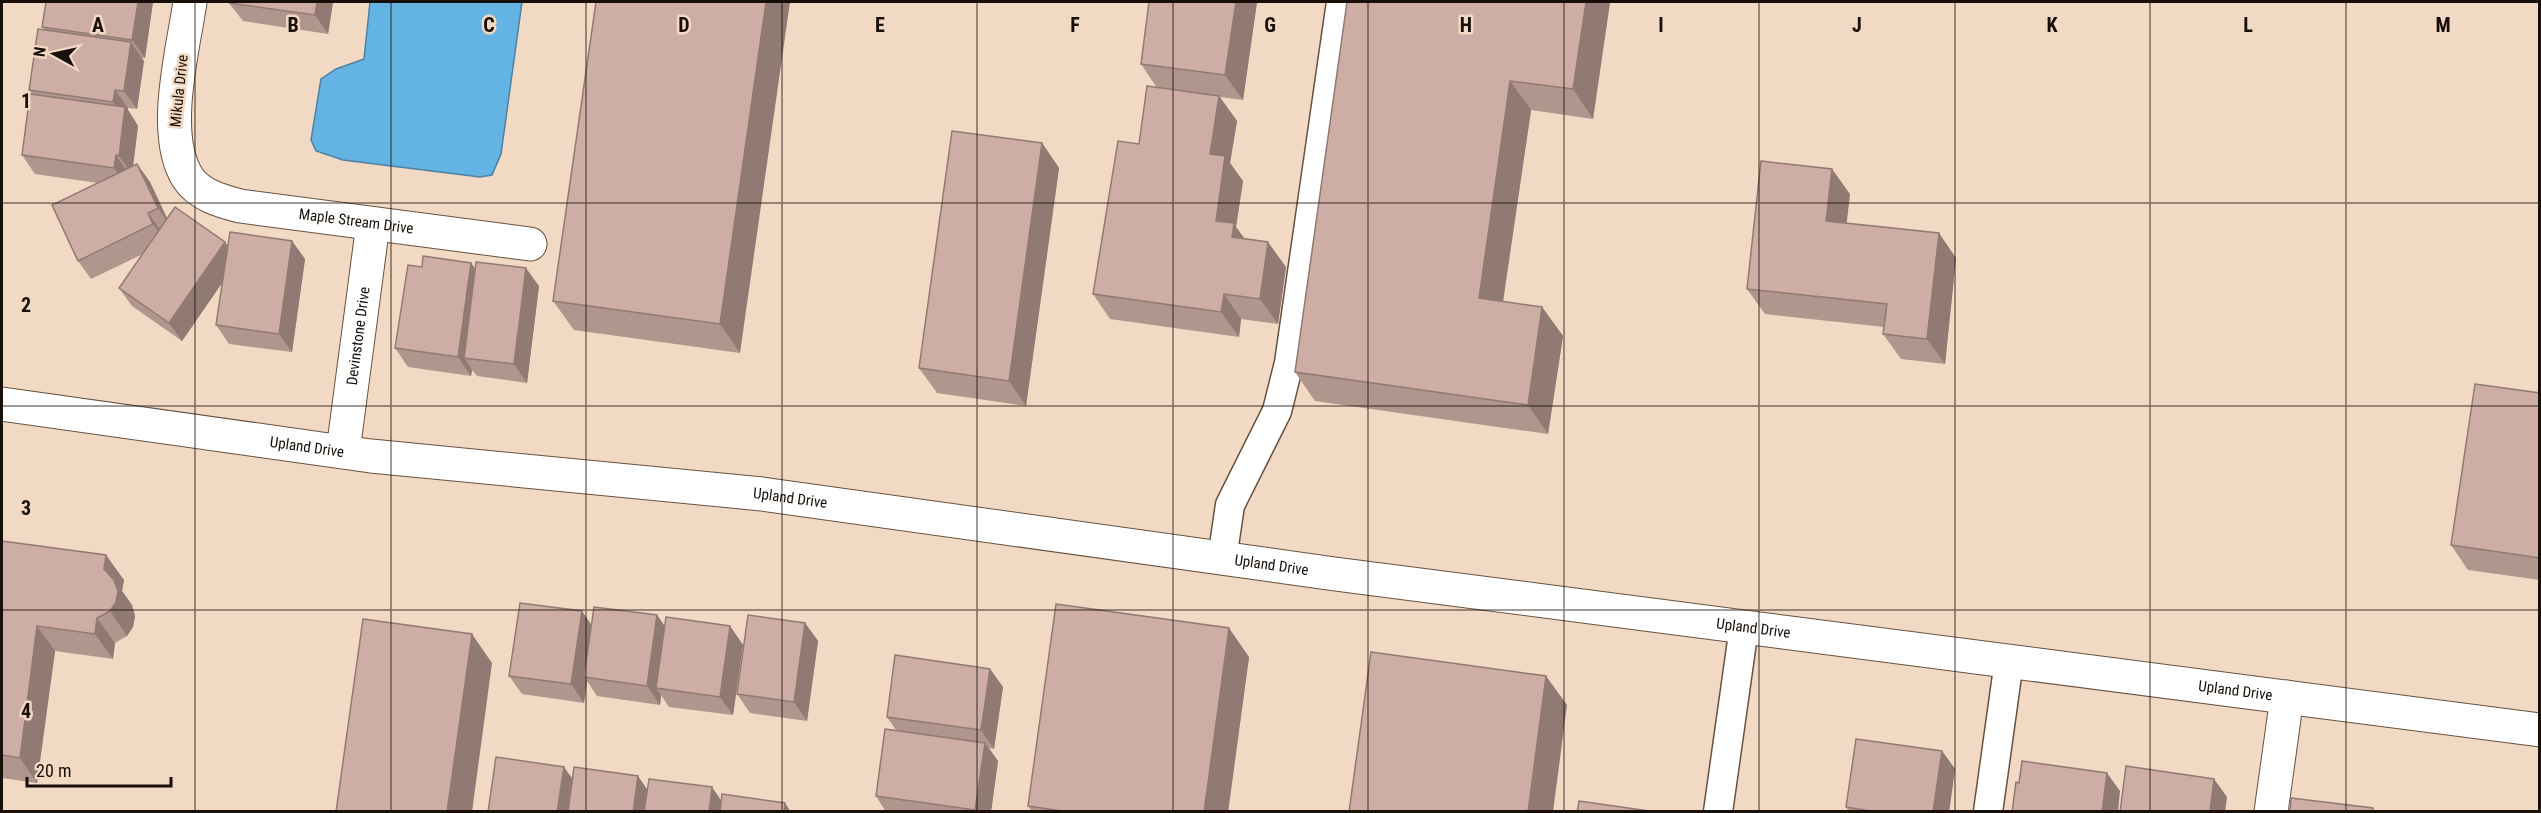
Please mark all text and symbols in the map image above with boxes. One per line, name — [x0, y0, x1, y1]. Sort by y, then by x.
text: A — [92, 13, 104, 37]
text: B — [287, 13, 299, 37]
text: C — [483, 13, 495, 37]
text: D — [678, 13, 690, 37]
text: E — [875, 13, 885, 37]
text: F — [1070, 13, 1080, 37]
text: G — [1264, 13, 1276, 37]
text: H — [1460, 13, 1472, 37]
text: I — [1658, 13, 1664, 37]
text: J — [1852, 13, 1862, 37]
text: K — [2046, 13, 2058, 37]
text: L — [2243, 13, 2253, 37]
text: M — [2435, 13, 2451, 37]
north arrow — [24, 24, 84, 84]
text: N — [30, 46, 50, 58]
street label: Mikula Drive — [166, 54, 192, 128]
text: 1 — [21, 89, 31, 113]
street label: Maple Stream Drive — [298, 205, 415, 238]
street label: Devinstone Drive — [343, 286, 374, 386]
text: 2 — [21, 293, 31, 317]
street label: Upland Drive — [269, 433, 345, 461]
street label: Upland Drive — [752, 484, 828, 512]
text: 3 — [21, 496, 31, 520]
street label: Upland Drive — [1233, 551, 1310, 579]
street label: Upland Drive — [1715, 614, 1792, 642]
street label: Upland Drive — [2197, 677, 2274, 704]
text: 4 — [21, 699, 31, 723]
scale bar — [27, 750, 171, 788]
text: 20 m — [36, 760, 71, 781]

